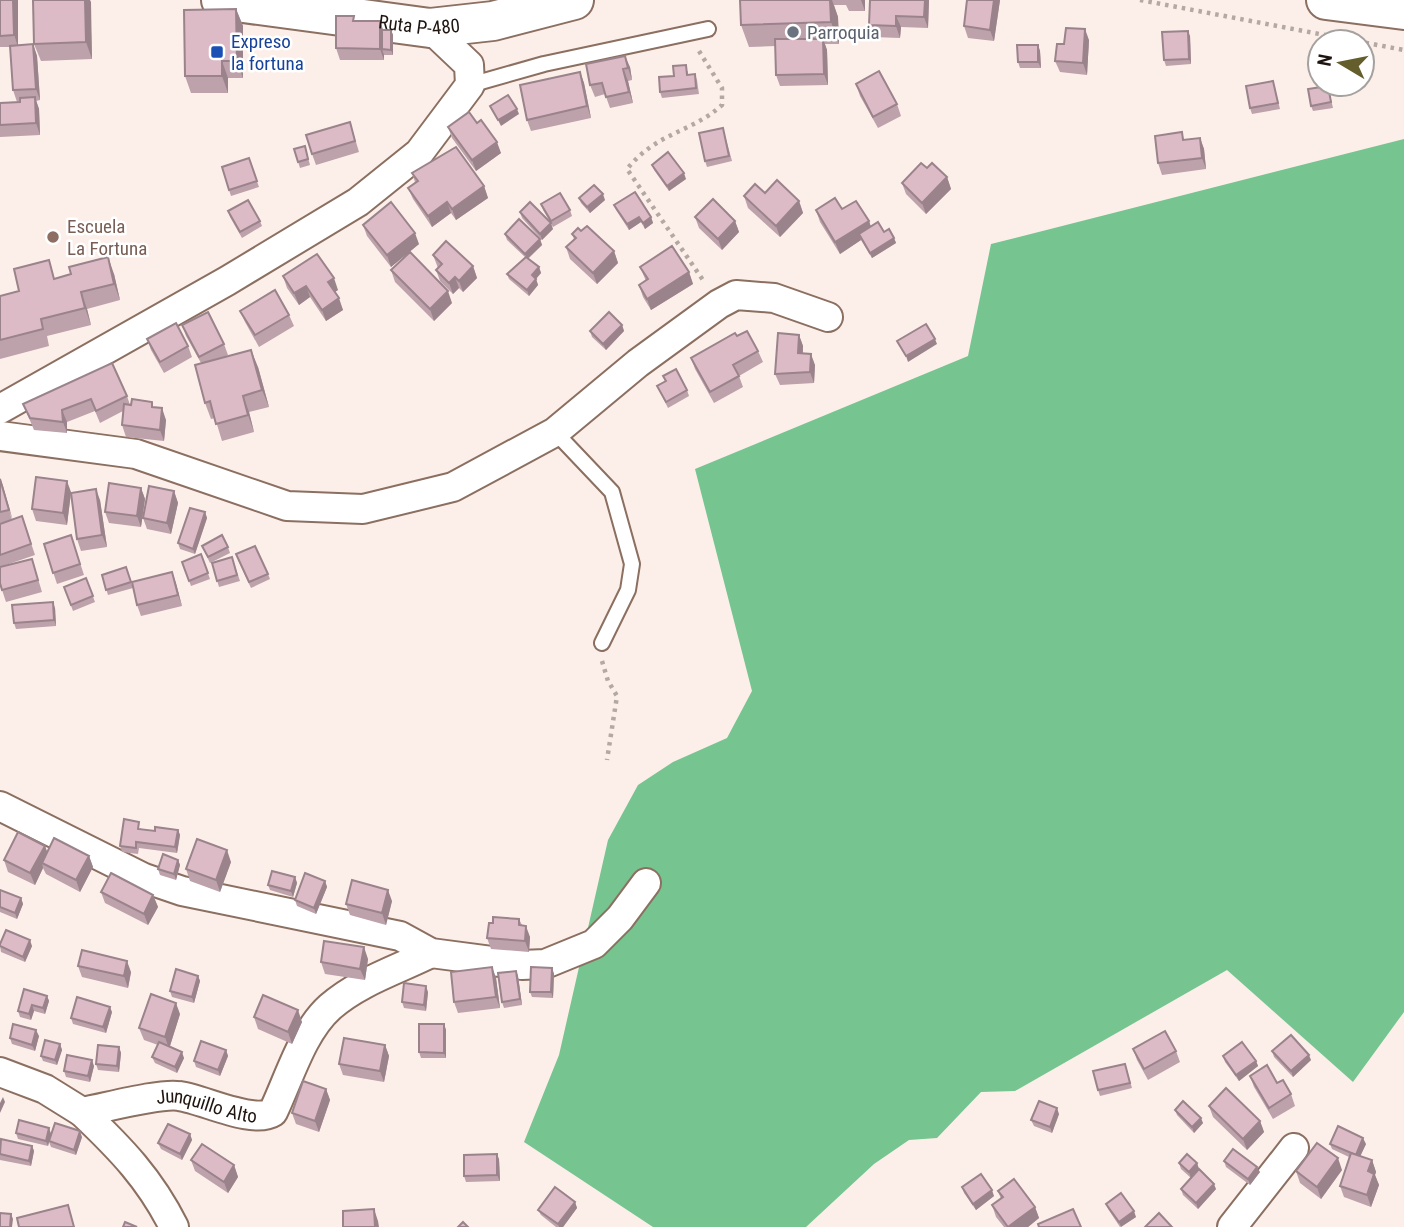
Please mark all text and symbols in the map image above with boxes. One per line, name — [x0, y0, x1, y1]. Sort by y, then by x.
street label: Ruta P-480 — [377, 10, 461, 40]
place label: Parroquia — [807, 21, 880, 44]
marker: Parroquia — [785, 24, 801, 40]
north arrow — [1306, 28, 1376, 98]
place label: Expreso la fortuna — [231, 30, 304, 75]
marker: Expreso la fortuna — [209, 44, 225, 60]
text: N — [1312, 52, 1337, 68]
place label: Escuela La Fortuna — [67, 215, 147, 260]
marker: Escuela La Fortuna — [45, 229, 61, 245]
street label: Junquillo Alto — [155, 1084, 258, 1128]

